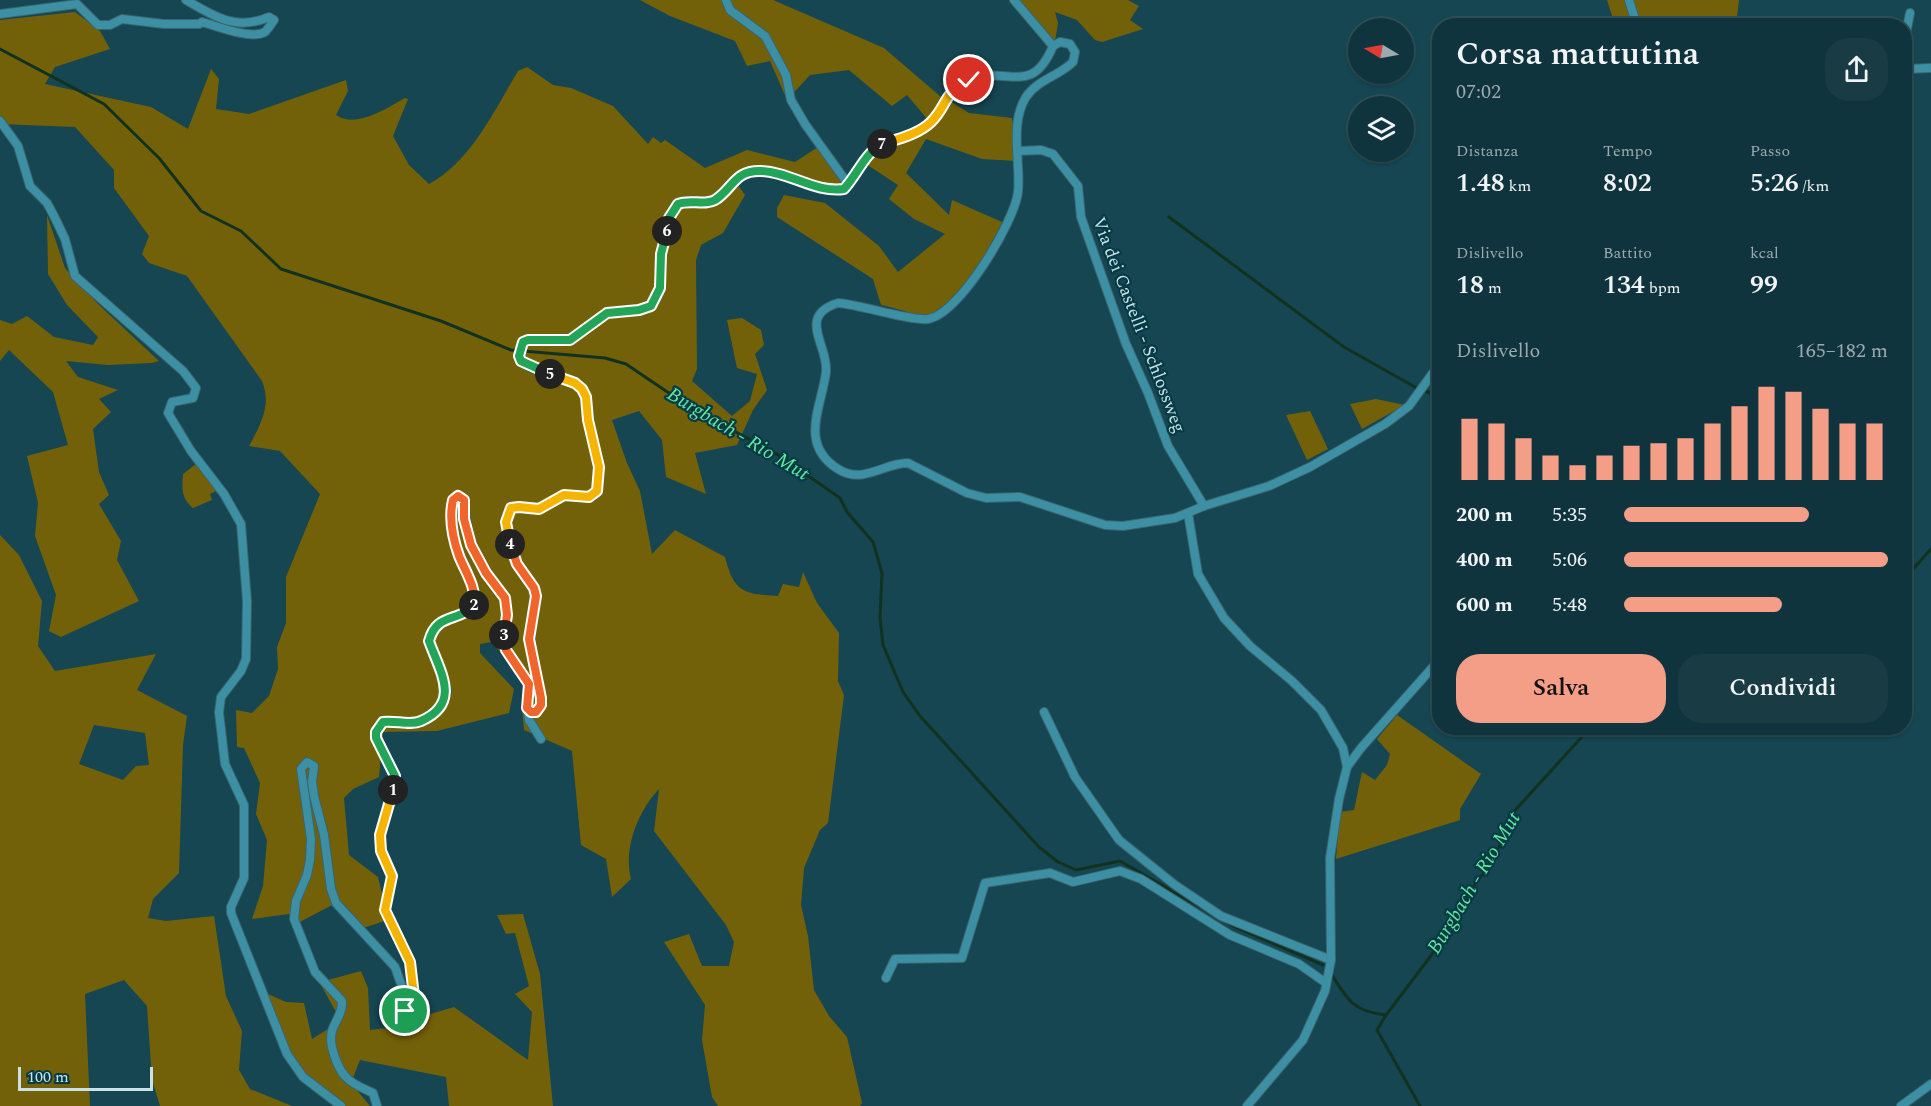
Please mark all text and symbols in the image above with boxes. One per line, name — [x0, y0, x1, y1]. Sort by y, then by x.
north arrow — [1348, 18, 1414, 84]
map controls — [1348, 18, 1414, 162]
text: Corsa mattutina — [1456, 29, 1699, 79]
button: share — [1825, 38, 1888, 101]
pin — [943, 54, 994, 105]
icon: check — [952, 63, 985, 96]
text: 07:02 — [1456, 77, 1501, 107]
button: layers — [1348, 96, 1414, 162]
pin: 7 — [867, 129, 897, 159]
text: 7 — [878, 132, 886, 156]
text: Distanza — [1456, 139, 1518, 163]
text: Tempo — [1603, 139, 1652, 163]
text: Passo — [1750, 139, 1790, 163]
text: 1.48 — [1456, 163, 1505, 203]
text: 8:02 — [1603, 163, 1652, 203]
text: 5:26 — [1750, 163, 1799, 203]
text: km — [1505, 174, 1531, 198]
text: /km — [1799, 174, 1829, 198]
street label: Via dei Castelli - Schlossweg — [1085, 213, 1193, 437]
pin: 6 — [652, 216, 682, 246]
text: 6 — [663, 219, 671, 243]
text: Dislivello — [1456, 241, 1524, 265]
text: Battito — [1603, 241, 1652, 265]
text: kcal — [1750, 241, 1779, 265]
text: 18 — [1456, 265, 1484, 305]
text: 134 — [1603, 265, 1645, 305]
text: 99 — [1750, 265, 1778, 305]
text: m — [1484, 276, 1502, 300]
text: bpm — [1645, 276, 1681, 300]
text: Dislivello — [1456, 336, 1540, 366]
text: 165–182 m — [1796, 336, 1888, 366]
pin: 5 — [535, 359, 565, 389]
text: 5 — [546, 362, 554, 386]
water label: Burgbach - Rio Mut — [661, 380, 815, 489]
text: 200 m — [1456, 500, 1513, 530]
text: 5:35 — [1552, 500, 1587, 530]
pin: 4 — [495, 529, 525, 559]
text: 4 — [506, 532, 514, 556]
text: 400 m — [1456, 545, 1513, 575]
text: 5:06 — [1552, 545, 1587, 575]
pin: 2 — [459, 590, 489, 620]
text: 600 m — [1456, 590, 1513, 620]
text: 5:48 — [1552, 590, 1587, 620]
text: 2 — [470, 593, 478, 617]
pin: 3 — [489, 620, 519, 650]
text: 3 — [500, 623, 508, 647]
button: Salva — [1456, 654, 1666, 723]
button: Condividi — [1678, 654, 1888, 723]
pin: 1 — [378, 775, 408, 805]
text: 1 — [389, 778, 397, 802]
water label: Burgbach - Rio Mut — [1420, 806, 1529, 960]
pin — [379, 985, 430, 1036]
icon: arrive — [388, 994, 421, 1027]
scale bar — [18, 1064, 153, 1092]
text: 100 m — [27, 1065, 69, 1089]

